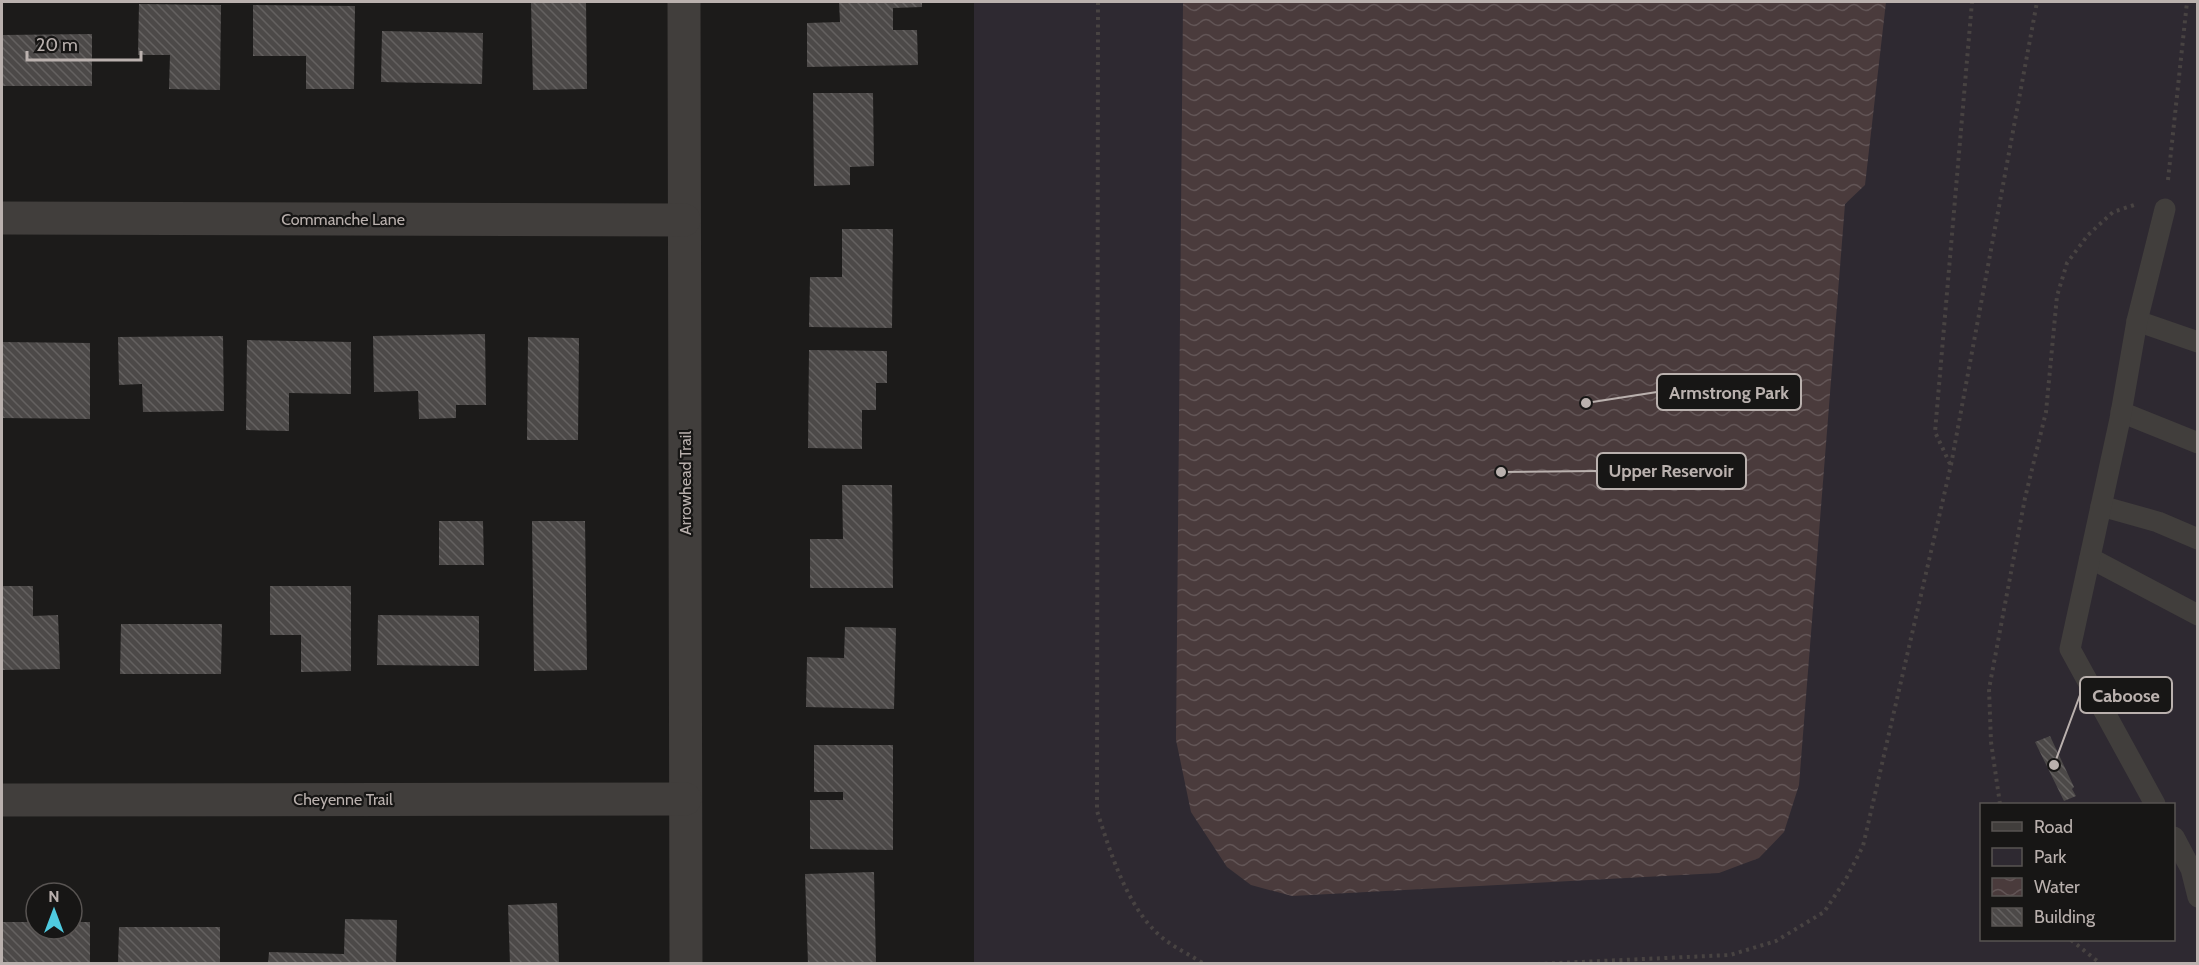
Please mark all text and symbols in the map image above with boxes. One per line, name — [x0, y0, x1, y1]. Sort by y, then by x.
scale bar — [27, 24, 141, 62]
text: 20 m — [36, 34, 78, 56]
street label: Commanche Lane — [281, 210, 405, 229]
callout: Armstrong Park — [1657, 374, 1801, 410]
text: Armstrong Park — [1669, 382, 1789, 404]
street label: Arrowhead Trail — [676, 431, 695, 535]
callout: Upper Reservoir — [1597, 453, 1746, 489]
text: Upper Reservoir — [1609, 460, 1733, 482]
callout: Caboose — [2080, 677, 2172, 713]
text: Caboose — [2092, 685, 2160, 707]
street label: Cheyenne Trail — [293, 790, 393, 809]
legend — [1980, 803, 2175, 941]
text: Road — [2034, 816, 2073, 838]
text: Park — [2034, 846, 2067, 868]
text: Water — [2034, 876, 2080, 898]
north arrow — [24, 881, 84, 941]
text: N — [48, 887, 60, 906]
text: Building — [2034, 906, 2096, 928]

